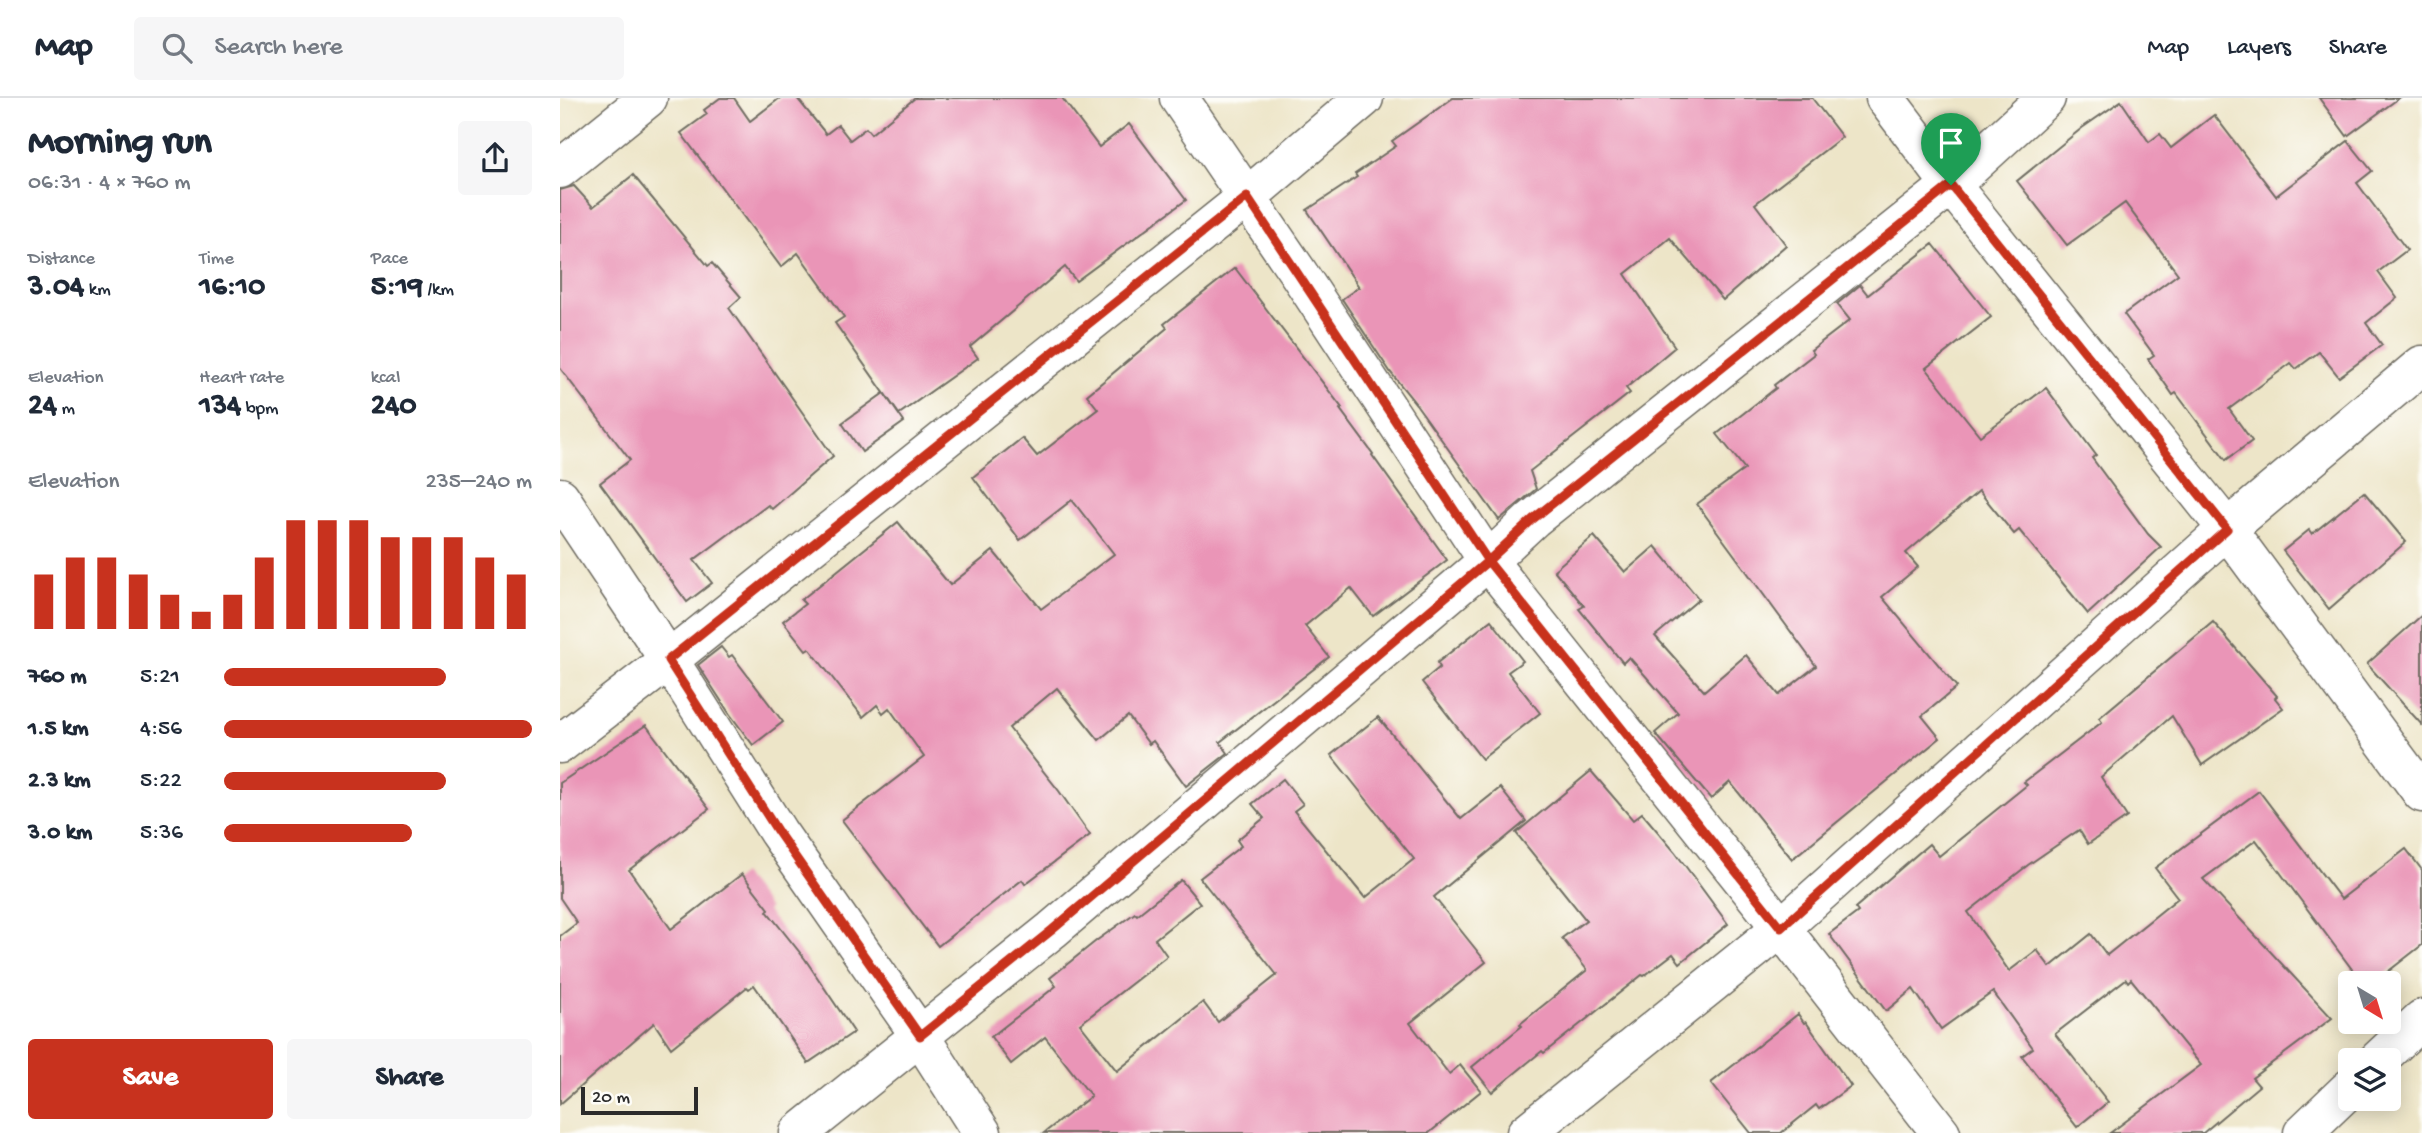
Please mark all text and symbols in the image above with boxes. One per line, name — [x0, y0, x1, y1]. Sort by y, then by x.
search box — [134, 17, 624, 80]
text: Map — [35, 29, 92, 67]
icon: search — [158, 29, 196, 67]
text: Search here — [214, 33, 343, 64]
text: Map — [2147, 34, 2189, 63]
text: Layers — [2227, 34, 2291, 63]
text: Share — [2329, 34, 2387, 63]
pin — [1921, 113, 1981, 185]
button: share — [458, 121, 532, 195]
text: Morning run — [28, 122, 212, 166]
icon: arrive — [1932, 124, 1970, 162]
text: 06:31 · 4 × 760 m — [28, 170, 191, 197]
text: Distance — [28, 248, 95, 271]
text: Time — [199, 248, 234, 271]
text: Pace — [371, 248, 408, 271]
text: 3.04 — [28, 271, 84, 306]
text: 16:10 — [199, 271, 265, 306]
text: 5:19 — [371, 271, 423, 306]
text: km — [84, 279, 111, 302]
text: /km — [423, 279, 454, 302]
text: Elevation — [28, 367, 104, 390]
text: Heart rate — [199, 367, 284, 390]
text: kcal — [371, 367, 400, 390]
text: 24 — [28, 390, 57, 425]
text: 134 — [199, 390, 241, 425]
text: 240 — [371, 390, 417, 425]
text: m — [57, 398, 75, 421]
text: bpm — [241, 398, 279, 421]
text: Elevation — [28, 469, 119, 496]
text: 235–240 m — [426, 469, 532, 496]
text: 760 m — [28, 664, 86, 691]
text: 5:21 — [140, 664, 180, 691]
text: 1.5 km — [28, 716, 89, 743]
text: 4:56 — [140, 716, 182, 743]
text: 2.3 km — [28, 768, 90, 795]
text: 5:22 — [140, 768, 182, 795]
text: 3.0 km — [28, 820, 92, 847]
text: 5:36 — [140, 820, 183, 847]
north arrow — [2338, 971, 2401, 1034]
map controls — [2338, 971, 2401, 1111]
button: Save — [28, 1039, 273, 1119]
button: Share — [287, 1039, 532, 1119]
button: layers — [2338, 1048, 2401, 1111]
scale bar — [581, 1084, 698, 1116]
text: 20 m — [592, 1087, 630, 1110]

